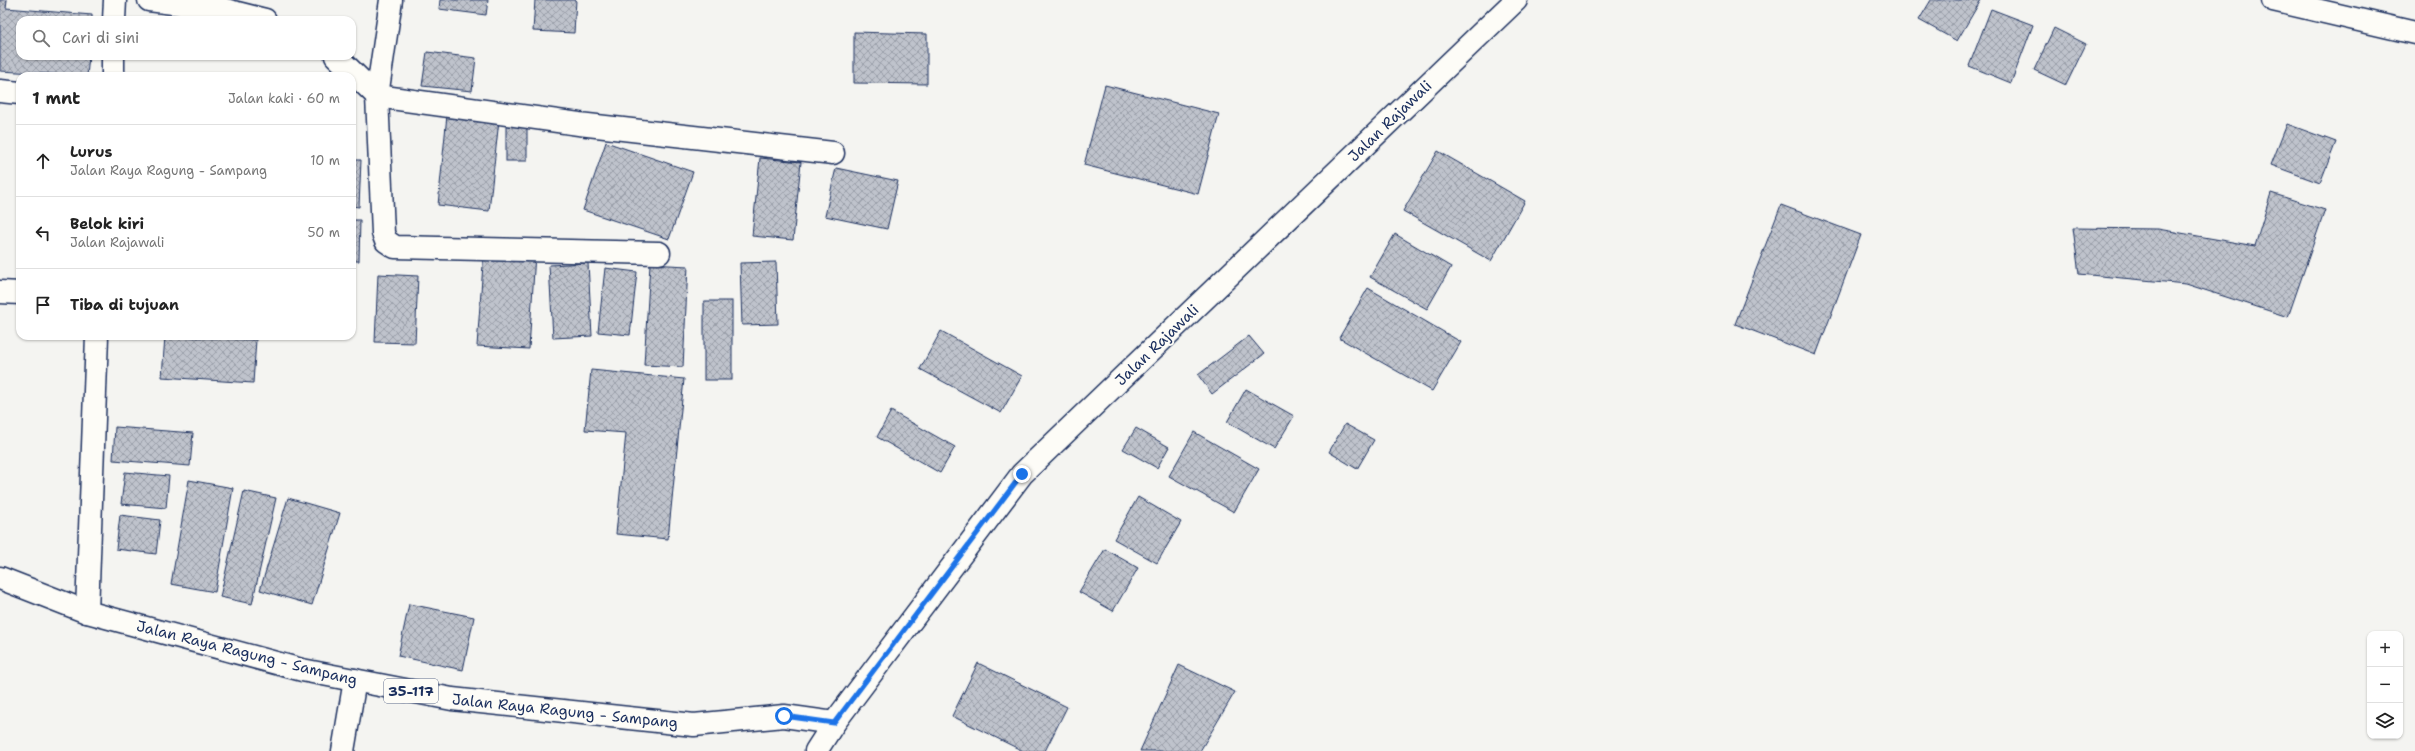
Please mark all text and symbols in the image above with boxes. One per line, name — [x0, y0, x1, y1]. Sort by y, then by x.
search box — [16, 16, 356, 60]
icon: search — [30, 27, 52, 49]
text: Cari di sini — [62, 28, 139, 48]
street label: Jalan Rajawali — [1344, 76, 1436, 166]
text: 1 mnt — [32, 87, 80, 109]
text: Jalan kaki · 60 m — [228, 90, 340, 107]
text: Lurus — [70, 142, 112, 162]
icon: ahead — [32, 150, 54, 172]
text: 10 m — [310, 152, 340, 169]
text: Jalan Raya Ragung - Sampang — [70, 162, 267, 179]
text: Belok kiri — [70, 214, 144, 234]
icon: left — [32, 222, 54, 244]
text: 50 m — [307, 224, 340, 241]
text: Jalan Rajawali — [70, 234, 165, 251]
icon: arrive — [32, 294, 54, 316]
text: Tiba di tujuan — [70, 295, 179, 315]
street label: Jalan Rajawali — [1111, 300, 1203, 390]
route end — [1013, 465, 1031, 483]
street label: Jalan Raya Ragung - Sampang — [134, 616, 360, 690]
map controls — [2367, 631, 2403, 739]
button: + — [2367, 631, 2403, 667]
button: − — [2367, 667, 2403, 703]
road number: 35-117 — [384, 679, 438, 703]
street label: Jalan Raya Ragung - Sampang — [451, 689, 679, 733]
button: layers — [2367, 703, 2403, 739]
route start — [775, 707, 793, 725]

